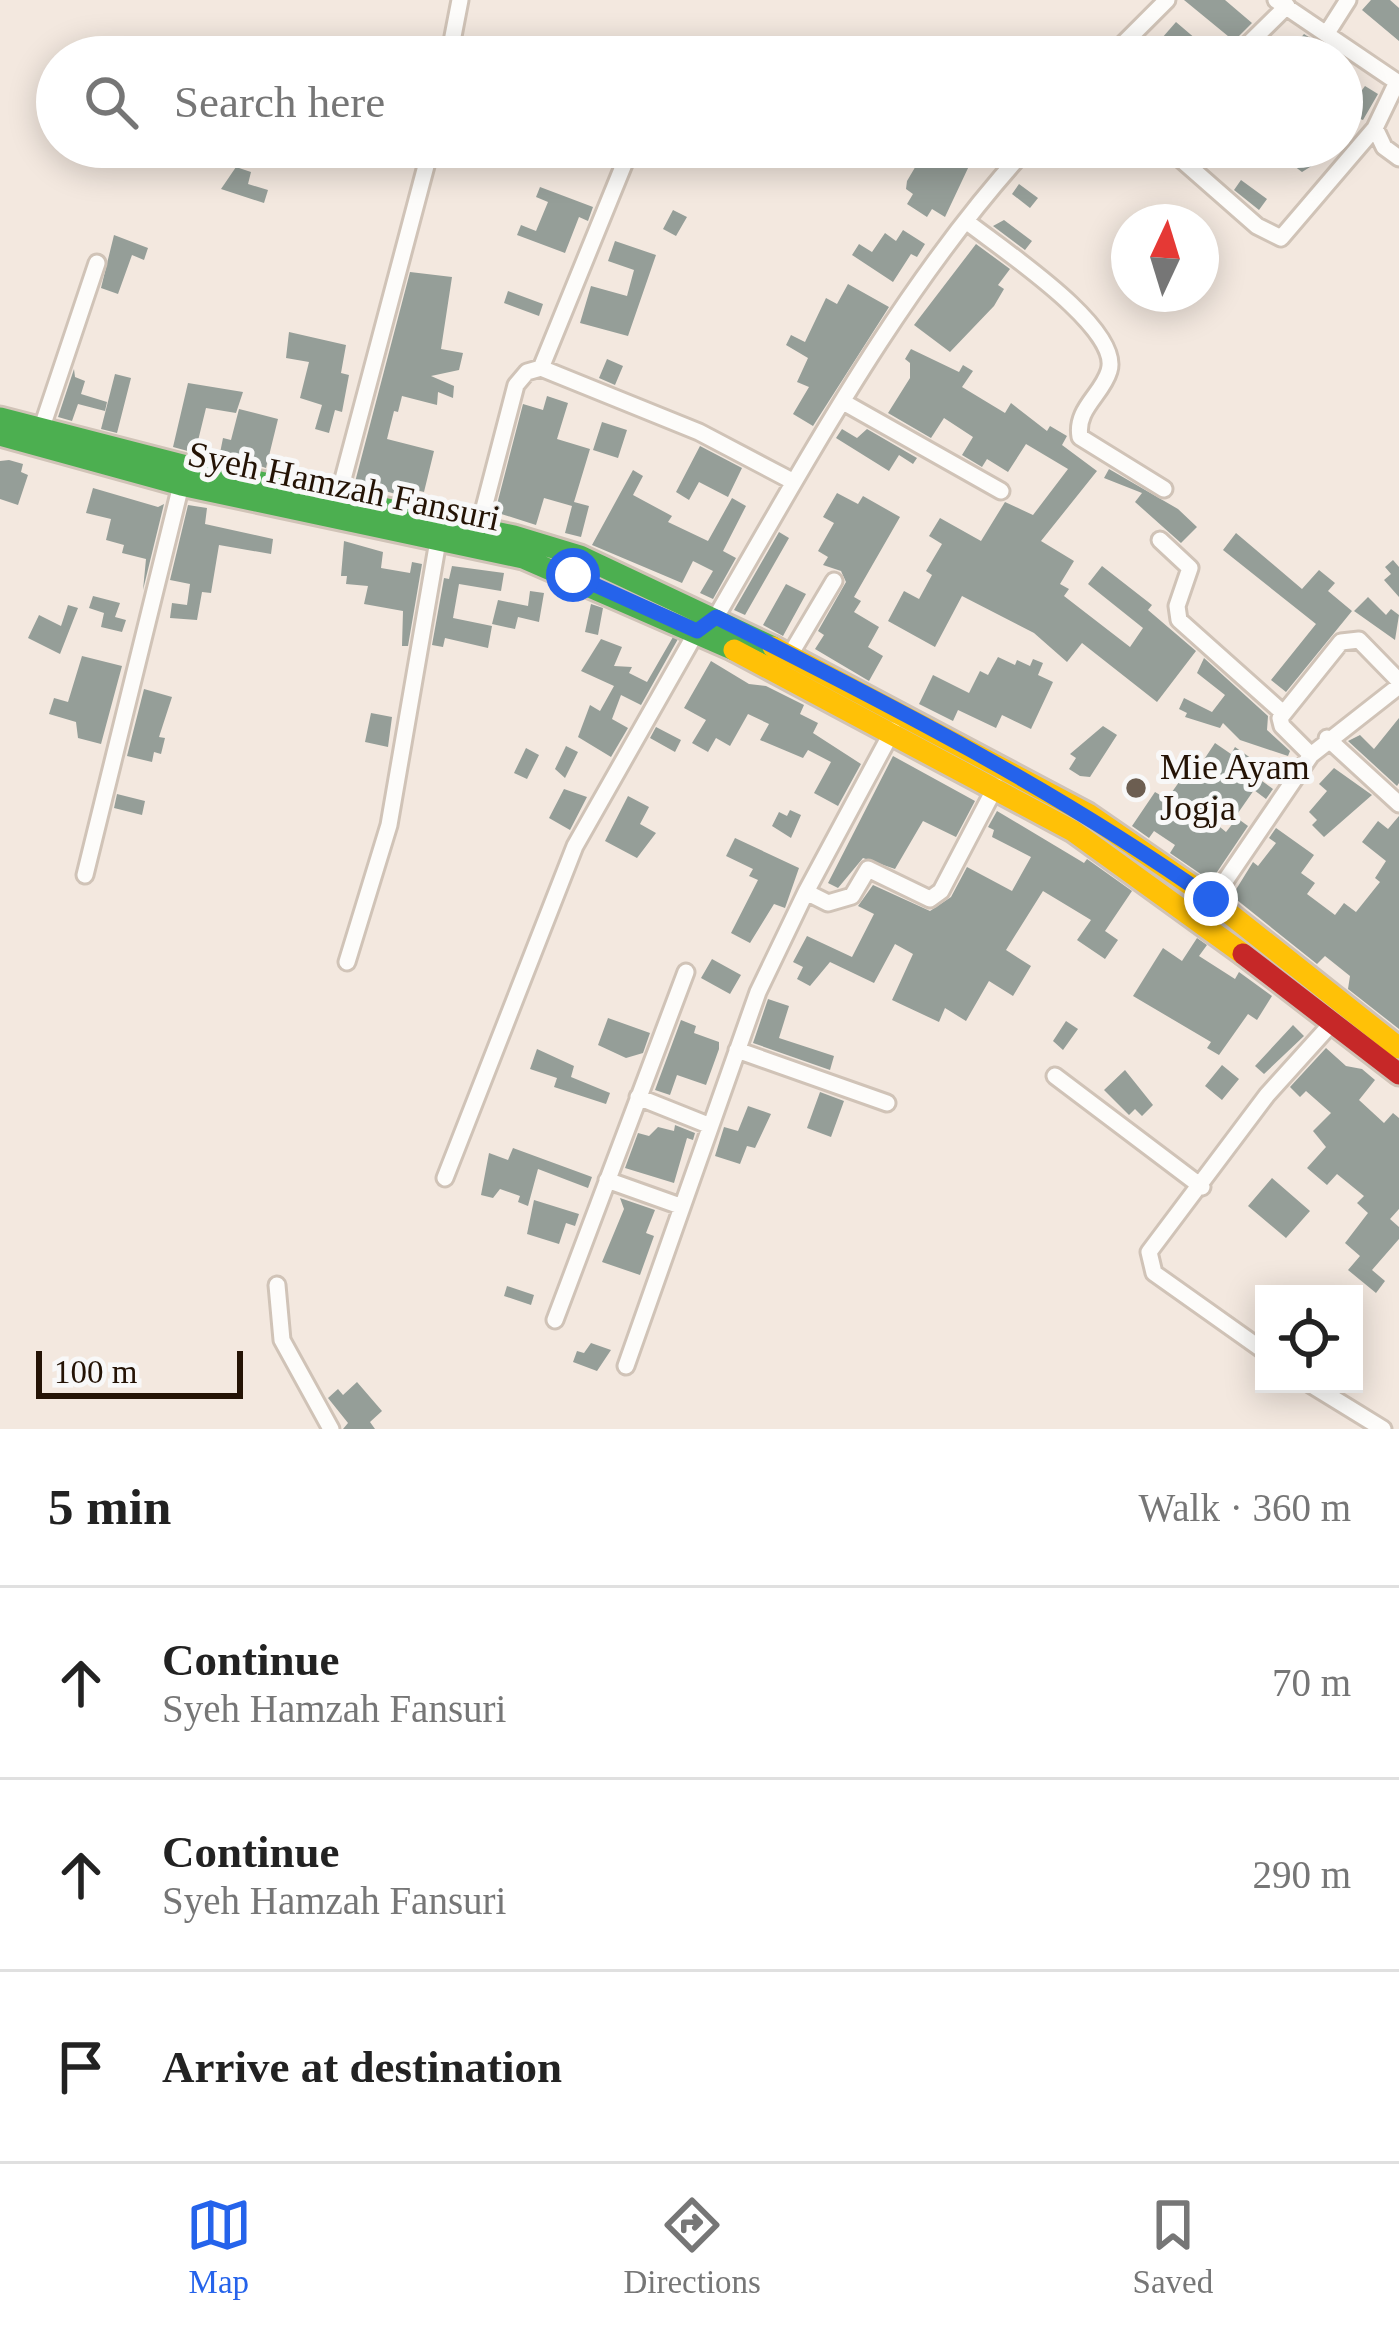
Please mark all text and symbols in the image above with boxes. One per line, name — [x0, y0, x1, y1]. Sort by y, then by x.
search box — [36, 36, 1363, 168]
icon: search — [78, 69, 144, 135]
text: Search here — [174, 77, 385, 127]
north arrow — [1111, 204, 1219, 312]
street label: Syeh Hamzah Fansuri — [184, 433, 504, 539]
route start — [546, 548, 600, 602]
place label: Mie Ayam Jogja — [1160, 747, 1310, 828]
marker: Mie Ayam Jogja — [1123, 775, 1149, 801]
route end — [1184, 872, 1238, 926]
map controls — [1255, 1285, 1363, 1393]
button: locate — [1255, 1285, 1363, 1393]
scale bar — [36, 1345, 243, 1398]
text: 100 m — [54, 1354, 137, 1390]
text: 5 min — [48, 1479, 171, 1535]
text: Walk · 360 m — [1139, 1486, 1351, 1529]
text: Continue — [162, 1635, 340, 1685]
icon: ahead — [48, 1650, 114, 1716]
text: 70 m — [1272, 1661, 1351, 1704]
text: Syeh Hamzah Fansuri — [162, 1687, 506, 1730]
text: Continue — [162, 1827, 340, 1877]
icon: ahead — [48, 1842, 114, 1908]
text: 290 m — [1252, 1853, 1351, 1896]
text: Syeh Hamzah Fansuri — [162, 1879, 506, 1922]
icon: arrive — [48, 2034, 114, 2100]
text: Arrive at destination — [162, 2042, 562, 2092]
tab: Map — [186, 2192, 252, 2301]
tab: Directions — [623, 2192, 761, 2301]
tab: Saved — [1133, 2192, 1213, 2301]

